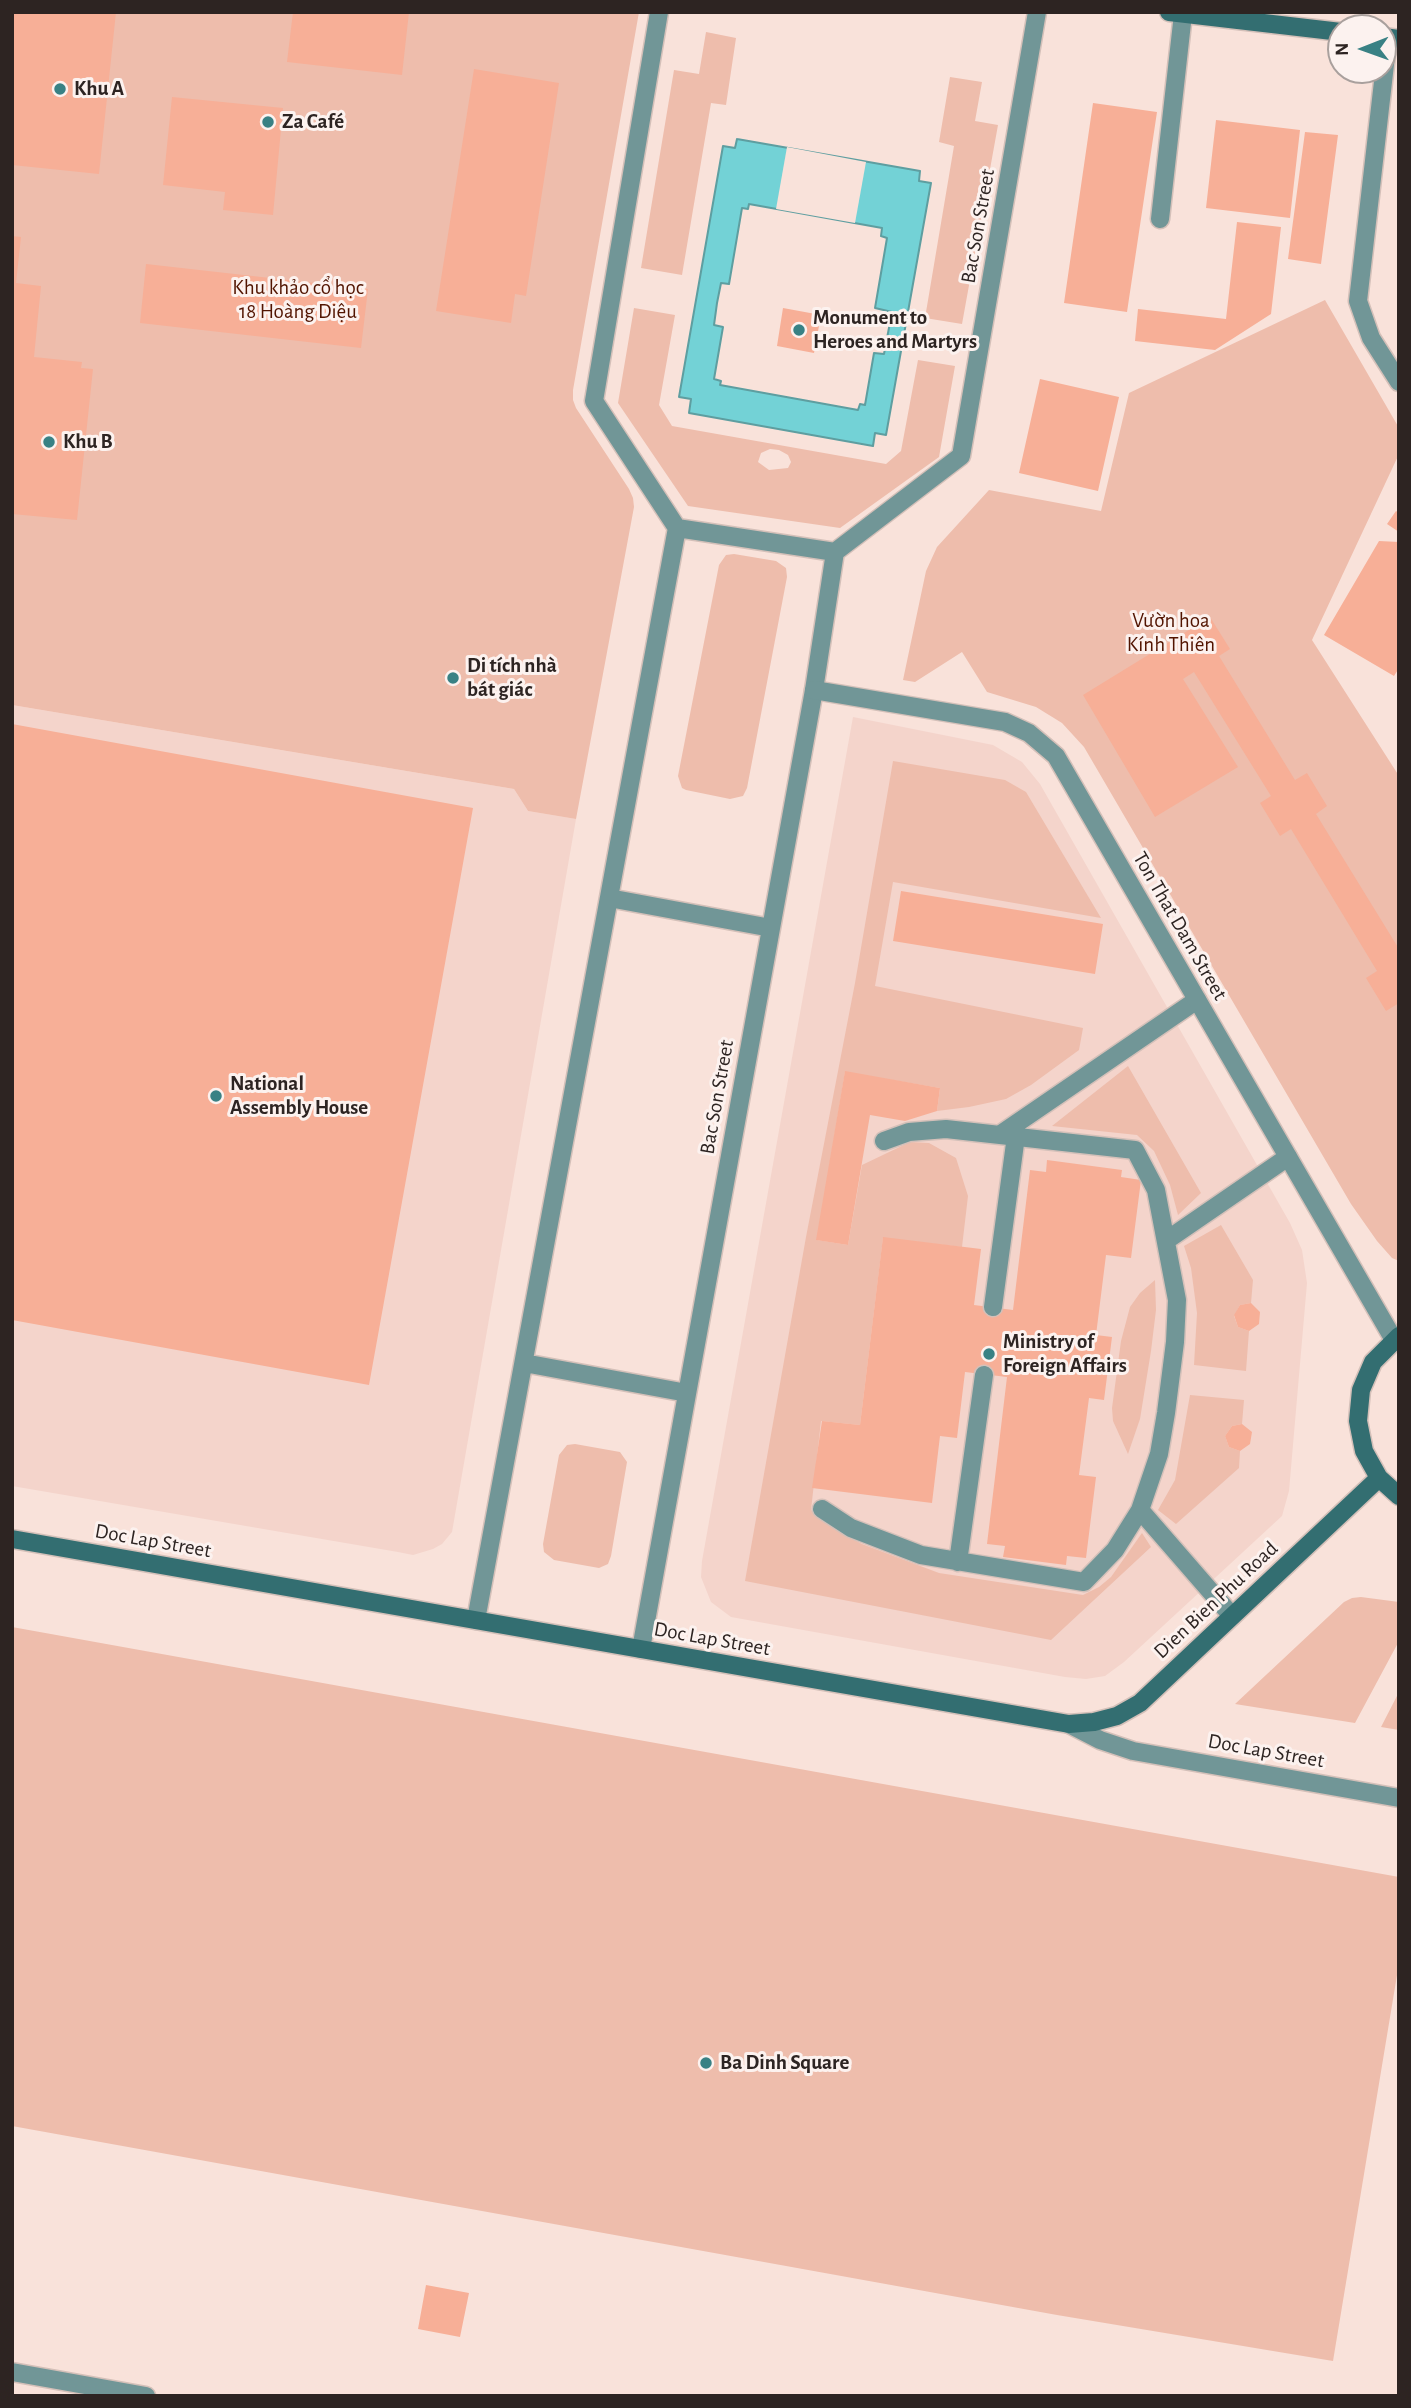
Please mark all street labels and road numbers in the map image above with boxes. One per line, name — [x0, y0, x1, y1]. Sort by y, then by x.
street label: Bac Son Street — [956, 167, 1000, 285]
street label: Ton That Dam Street — [1127, 847, 1233, 1005]
street label: Bac Son Street — [695, 1038, 739, 1156]
street label: Doc Lap Street — [93, 1518, 213, 1564]
street label: Dien Bien Phu Road — [1149, 1536, 1283, 1664]
street label: Doc Lap Street — [652, 1616, 772, 1662]
street label: Doc Lap Street — [1206, 1728, 1326, 1774]

